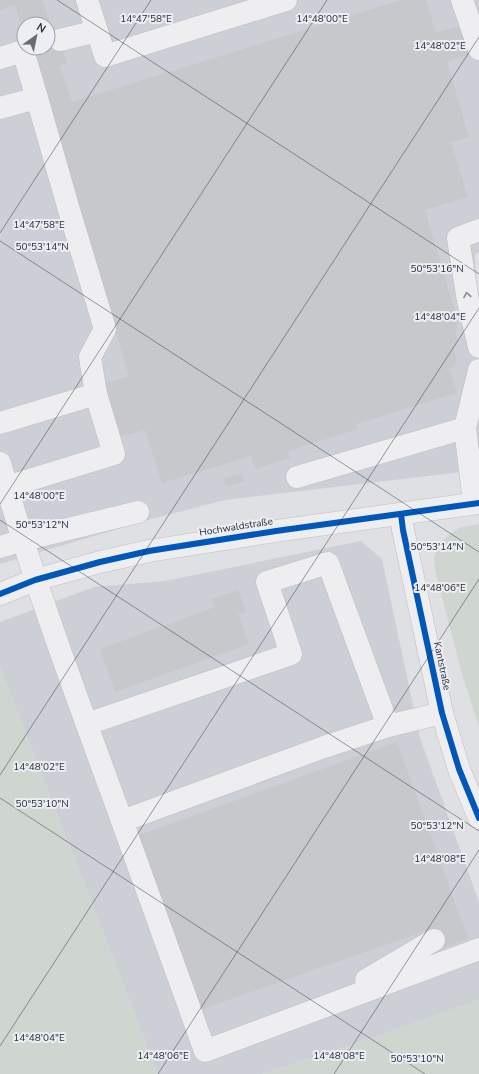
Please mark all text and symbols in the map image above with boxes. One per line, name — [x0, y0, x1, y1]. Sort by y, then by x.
text: 14°47'58"E — [120, 12, 172, 26]
text: 14°48'00"E — [296, 12, 348, 26]
north arrow — [16, 16, 56, 56]
text: N — [34, 20, 49, 37]
text: 14°48'02"E — [414, 39, 466, 53]
text: 14°47'58"E — [13, 218, 65, 232]
text: 50°53'14"N — [15, 240, 69, 254]
text: 50°53'16"N — [410, 262, 464, 276]
one-way arrow — [464, 292, 472, 298]
text: 14°48'04"E — [414, 310, 466, 324]
text: 14°48'00"E — [13, 489, 65, 503]
street label: Hochwaldstraße — [198, 514, 274, 540]
text: 50°53'12"N — [15, 518, 69, 532]
text: 50°53'14"N — [410, 540, 464, 554]
text: 14°48'06"E — [414, 581, 466, 595]
street label: Kantstraße — [430, 640, 454, 692]
text: 14°48'02"E — [13, 760, 65, 774]
text: 50°53'10"N — [15, 797, 69, 811]
text: 50°53'12"N — [410, 819, 464, 833]
text: 14°48'08"E — [414, 852, 466, 866]
text: 14°48'04"E — [13, 1031, 65, 1045]
text: 14°48'06"E — [137, 1049, 189, 1063]
text: 14°48'08"E — [313, 1049, 365, 1063]
text: 50°53'10"N — [390, 1052, 444, 1066]

